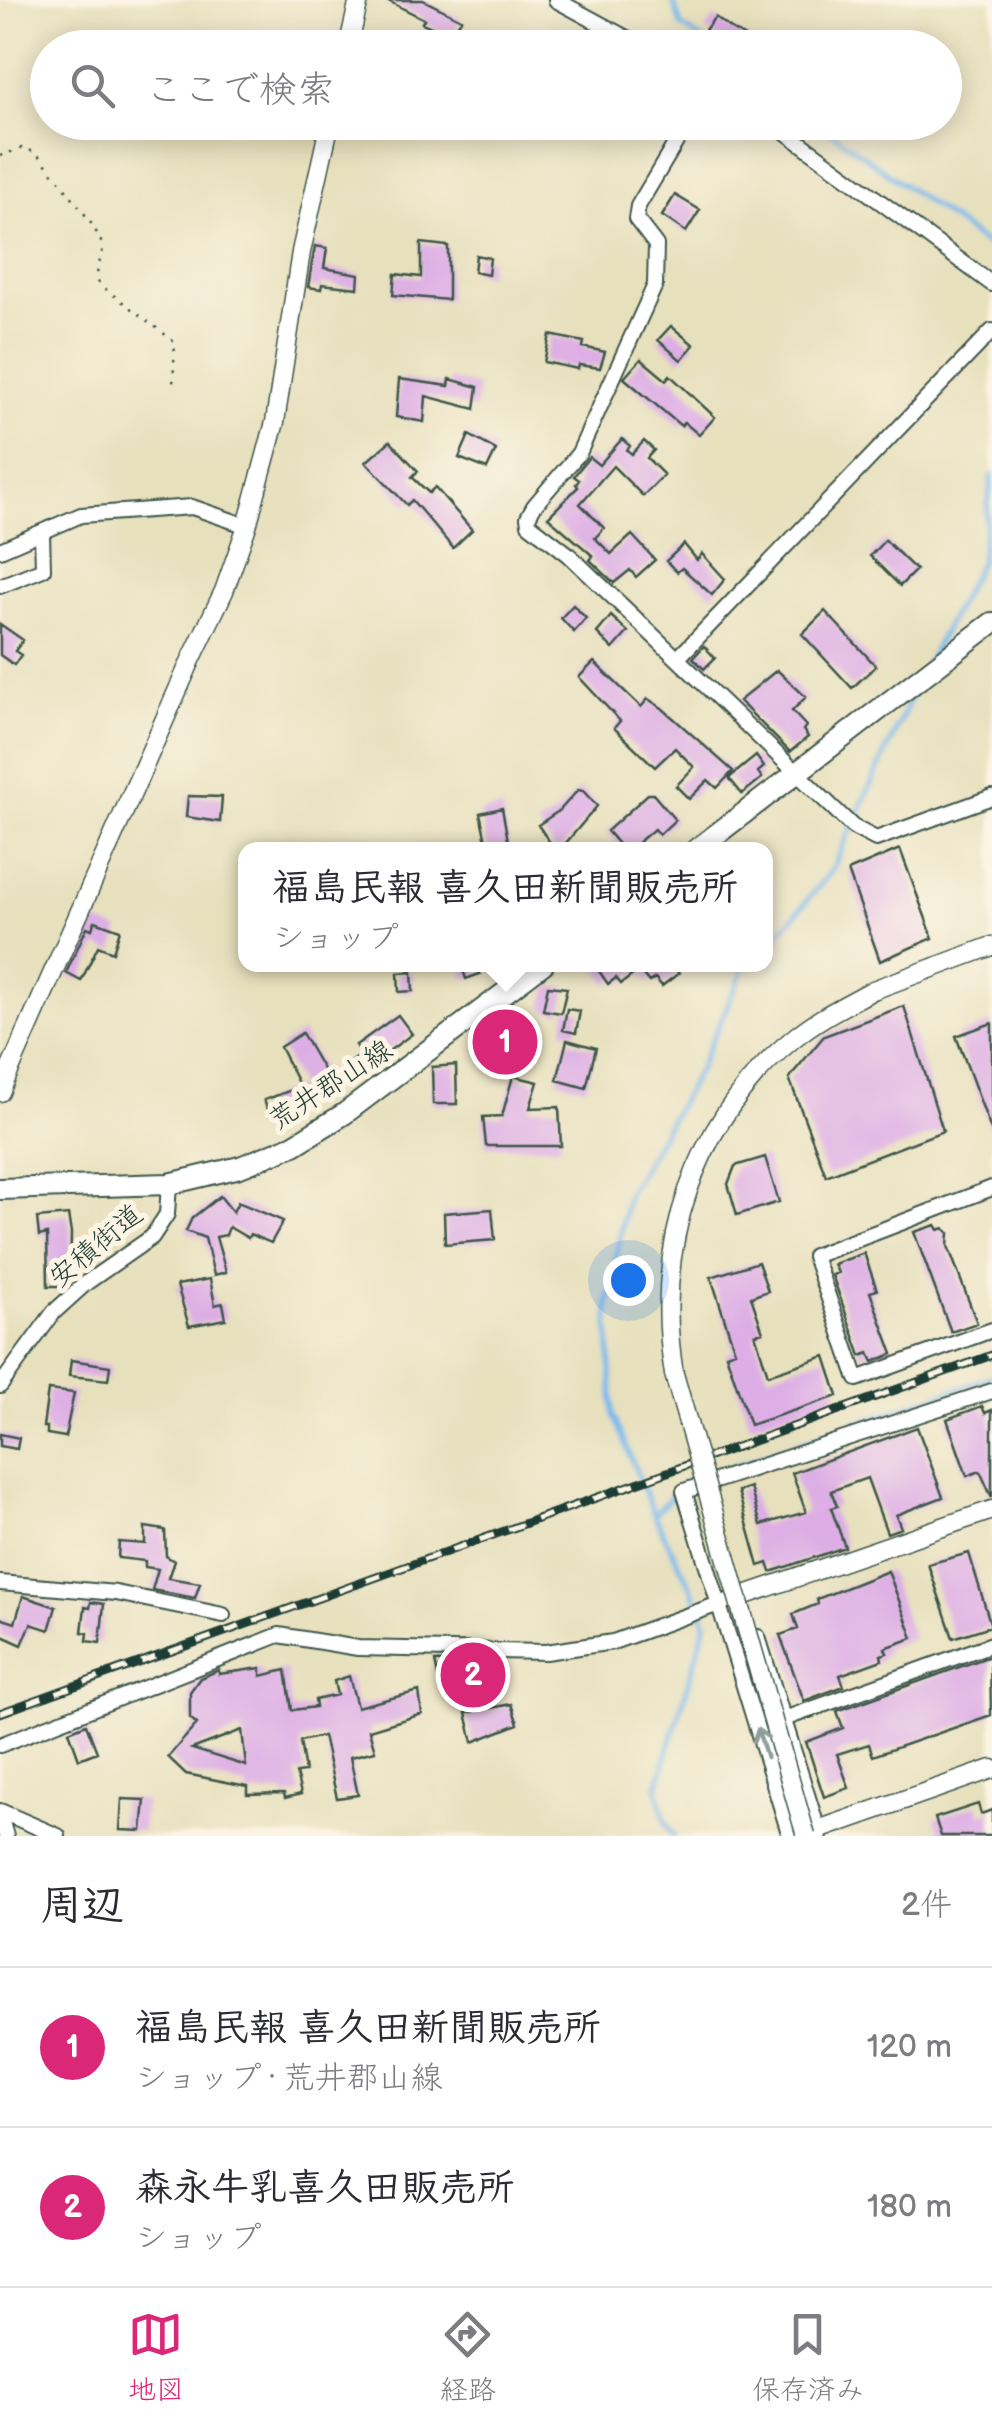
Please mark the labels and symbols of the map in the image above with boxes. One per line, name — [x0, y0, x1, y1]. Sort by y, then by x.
pin: 1 — [472, 1004, 538, 1080]
street label: 荒井郡山線 — [263, 1033, 399, 1137]
street label: 安積街道 — [42, 1198, 149, 1295]
your location — [603, 1255, 654, 1306]
pin: 2 — [440, 1638, 506, 1712]
one-way arrow — [751, 1727, 769, 1759]

